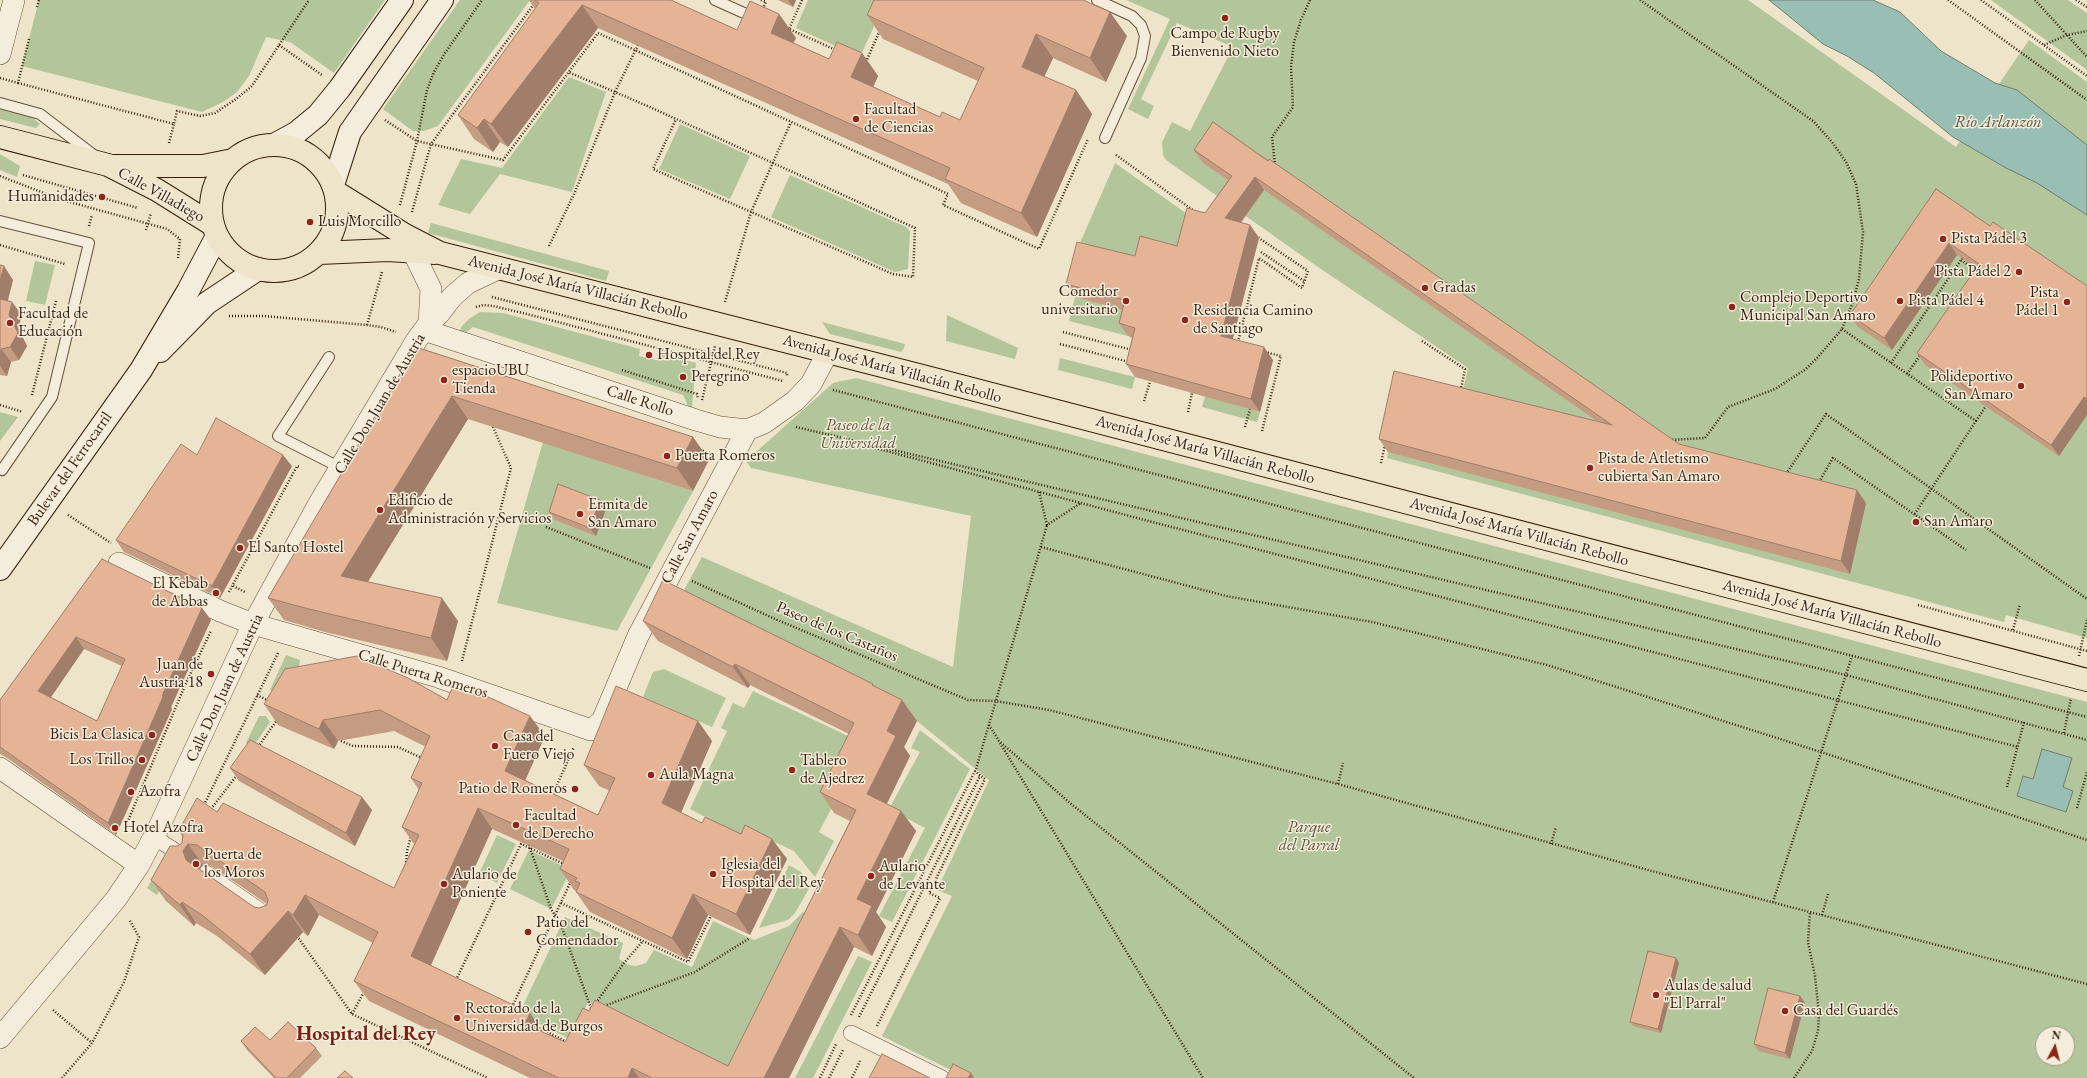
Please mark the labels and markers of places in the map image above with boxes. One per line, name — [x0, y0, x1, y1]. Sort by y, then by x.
marker: Campo de Rugby Bienvenido Nieto — [1220, 13, 1230, 23]
place label: Campo de Rugby Bienvenido Nieto — [1171, 24, 1279, 62]
place label: Facultad de Ciencias — [864, 100, 933, 138]
marker: Facultad de Ciencias — [851, 114, 861, 124]
place label: Humanidades — [7, 187, 94, 207]
marker: Humanidades — [97, 192, 107, 202]
place label: Luis Morcillo — [318, 212, 401, 232]
marker: Luis Morcillo — [305, 217, 315, 227]
place label: Pista Pádel 3 — [1951, 229, 2027, 249]
marker: Pista Pádel 3 — [1938, 234, 1948, 244]
place label: Pista Pádel 2 — [1935, 262, 2011, 282]
marker: Pista Pádel 2 — [2014, 267, 2024, 277]
place label: Gradas — [1433, 278, 1476, 298]
place label: Comedor universitario — [1041, 282, 1118, 320]
marker: Gradas — [1420, 283, 1430, 293]
place label: Pista Pádel 1 — [2016, 283, 2059, 321]
place label: Complejo Deportivo Municipal San Amaro — [1740, 288, 1876, 326]
place label: Pista Pádel 4 — [1908, 291, 1984, 311]
marker: Comedor universitario — [1121, 296, 1131, 306]
marker: Pista Pádel 4 — [1895, 296, 1905, 306]
marker: Pista Pádel 1 — [2062, 297, 2072, 307]
place label: Residencia Camino de Santiago — [1193, 301, 1313, 339]
marker: Complejo Deportivo Municipal San Amaro — [1727, 302, 1737, 312]
place label: Facultad de Educación — [18, 304, 88, 342]
marker: Residencia Camino de Santiago — [1180, 315, 1190, 325]
marker: Facultad de Educación — [5, 318, 15, 328]
place label: Hospital del Rey — [657, 345, 760, 365]
marker: Hospital del Rey — [644, 350, 654, 360]
place label: espacioUBU Tienda — [452, 361, 529, 399]
place label: Peregrino — [691, 367, 749, 387]
place label: Polideportivo San Amaro — [1930, 367, 2013, 405]
marker: Peregrino — [678, 372, 688, 382]
marker: espacioUBU Tienda — [439, 375, 449, 385]
marker: Polideportivo San Amaro — [2016, 381, 2026, 391]
place label: Puerta Romeros — [675, 446, 775, 466]
place label: Pista de Atletismo cubierta San Amaro — [1598, 449, 1720, 487]
marker: Puerta Romeros — [662, 451, 672, 461]
marker: Pista de Atletismo cubierta San Amaro — [1585, 463, 1595, 473]
place label: Edificio de Administración y Servicios — [388, 491, 552, 529]
place label: Ermita de San Amaro — [588, 495, 657, 533]
marker: Edificio de Administración y Servicios — [375, 505, 385, 515]
marker: Ermita de San Amaro — [575, 509, 585, 519]
place label: San Amaro — [1924, 512, 1993, 532]
marker: San Amaro — [1911, 517, 1921, 527]
place label: El Santo Hostel — [248, 538, 344, 558]
marker: El Santo Hostel — [235, 543, 245, 553]
place label: El Kebab de Abbas — [152, 574, 208, 612]
marker: El Kebab de Abbas — [211, 588, 221, 598]
place label: Juan de Austria 18 — [139, 655, 203, 693]
marker: Juan de Austria 18 — [206, 669, 216, 679]
place label: Bicis La Clasica — [50, 725, 144, 745]
place label: Casa del Fuero Viejo — [503, 727, 574, 765]
marker: Bicis La Clasica — [147, 730, 157, 740]
marker: Casa del Fuero Viejo — [490, 741, 500, 751]
place label: Los Trillos — [69, 750, 134, 770]
place label: Tablero de Ajedrez — [800, 751, 864, 789]
marker: Los Trillos — [137, 755, 147, 765]
place label: Aula Magna — [659, 765, 734, 785]
marker: Tablero de Ajedrez — [787, 765, 797, 775]
marker: Aula Magna — [646, 770, 656, 780]
place label: Patio de Romeros — [459, 779, 567, 799]
place label: Azofra — [139, 782, 181, 802]
marker: Patio de Romeros — [570, 784, 580, 794]
marker: Azofra — [126, 787, 136, 797]
place label: Facultad de Derecho — [524, 806, 594, 844]
place label: Hotel Azofra — [123, 818, 204, 838]
marker: Facultad de Derecho — [511, 820, 521, 830]
marker: Hotel Azofra — [110, 823, 120, 833]
place label: Puerta de los Moros — [204, 845, 265, 883]
place label: Iglesia del Hospital del Rey — [721, 855, 824, 893]
place label: Aulario de Levante — [879, 857, 945, 895]
marker: Puerta de los Moros — [191, 859, 201, 869]
place label: Aulario de Poniente — [452, 865, 516, 903]
marker: Iglesia del Hospital del Rey — [708, 869, 718, 879]
marker: Aulario de Levante — [866, 871, 876, 881]
marker: Aulario de Poniente — [439, 879, 449, 889]
place label: Patio del Comendador — [536, 913, 618, 951]
marker: Patio del Comendador — [523, 927, 533, 937]
place label: Aulas de salud "El Parral" — [1664, 976, 1752, 1014]
marker: Aulas de salud "El Parral" — [1651, 990, 1661, 1000]
place label: Rectorado de la Universidad de Burgos — [465, 999, 603, 1037]
place label: Casa del Guardés — [1793, 1001, 1898, 1021]
marker: Casa del Guardés — [1780, 1006, 1790, 1016]
marker: Rectorado de la Universidad de Burgos — [452, 1013, 462, 1023]

